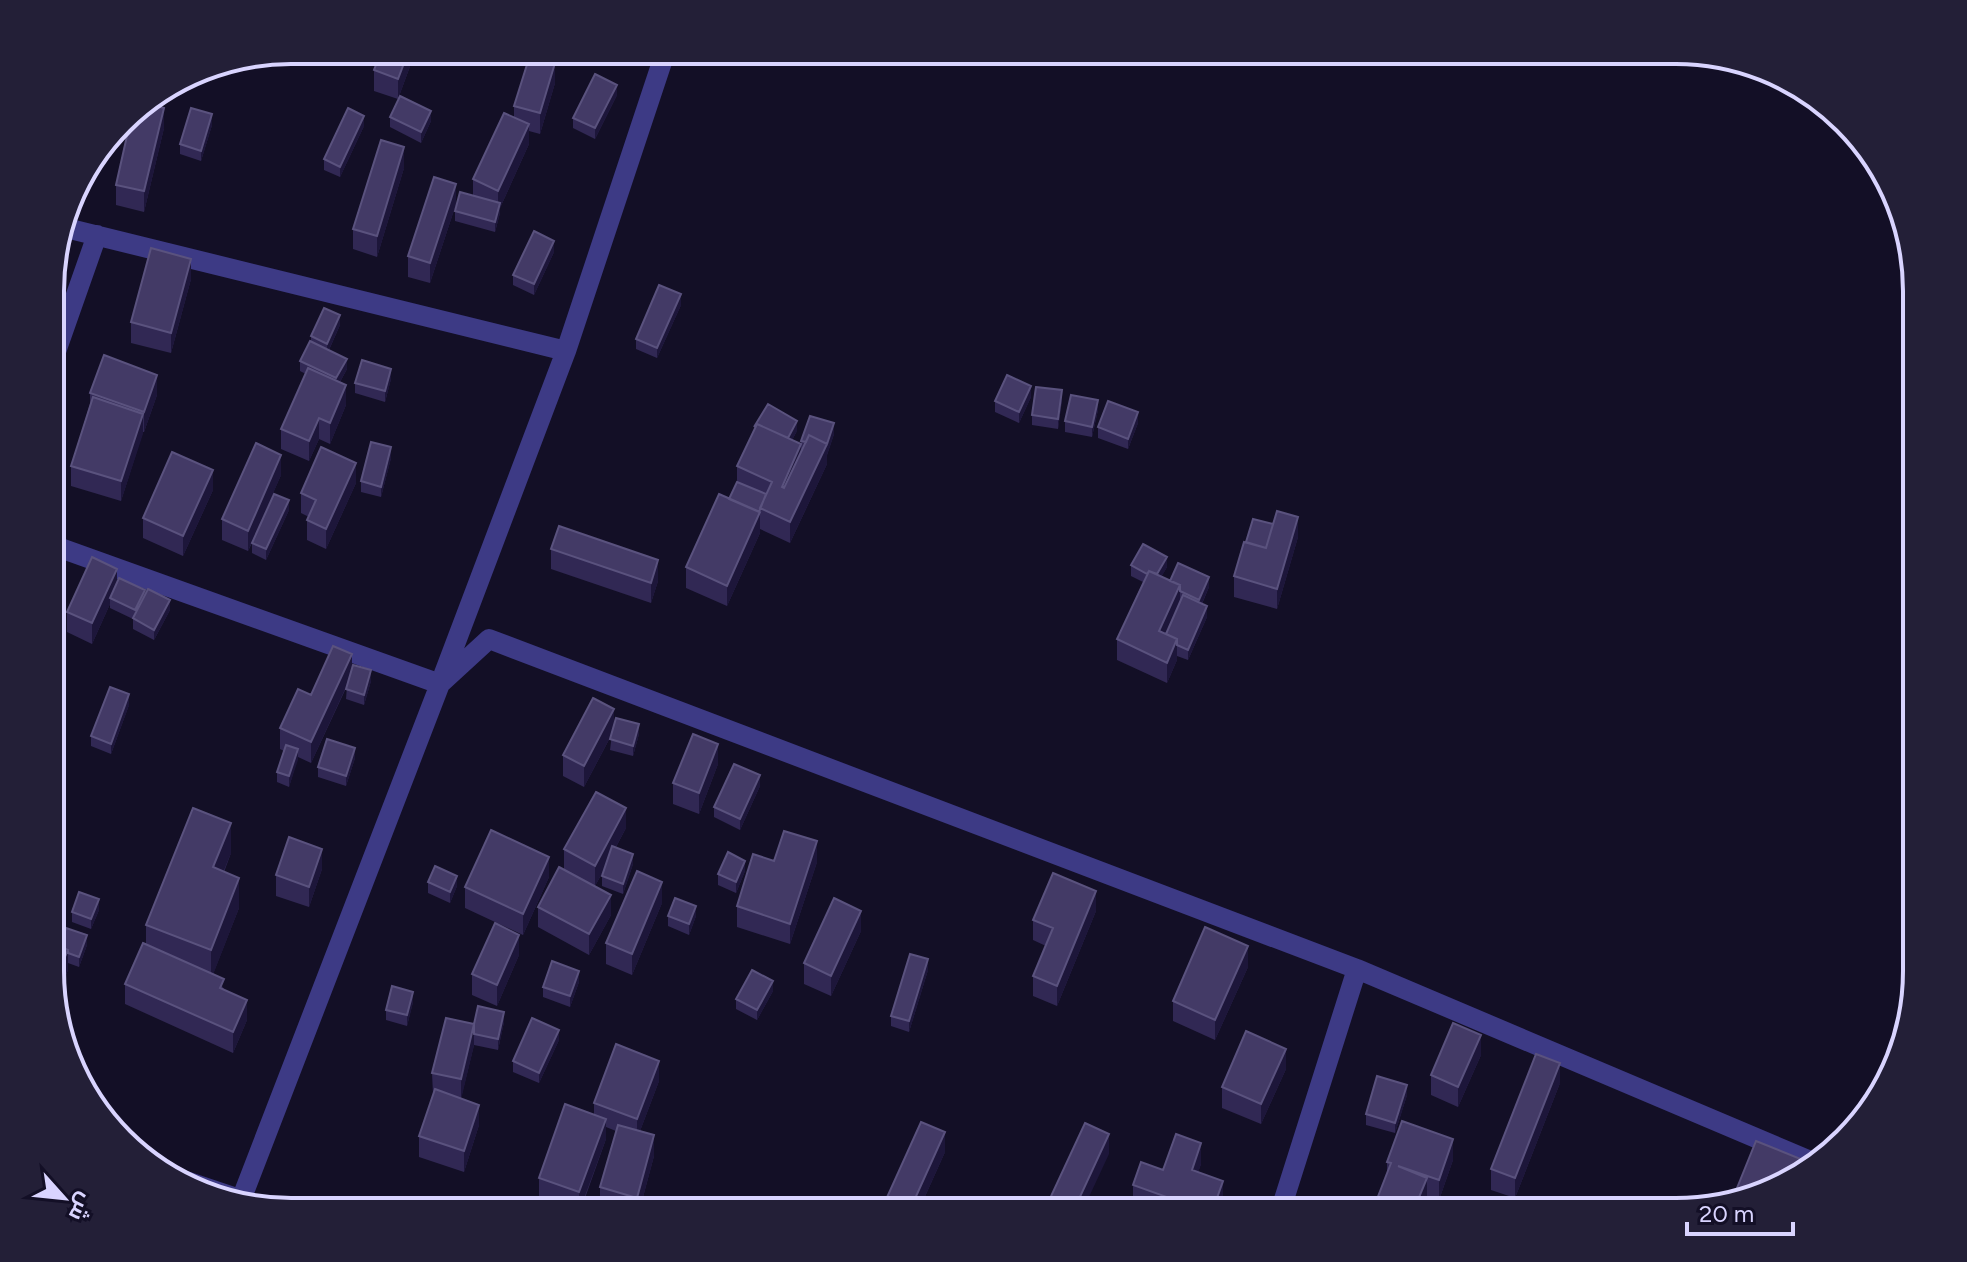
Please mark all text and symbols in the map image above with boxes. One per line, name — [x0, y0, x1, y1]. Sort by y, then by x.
north arrow — [24, 1158, 104, 1238]
scale bar — [1687, 1186, 1793, 1236]
text: ش — [63, 1188, 100, 1226]
text: 20 m — [1699, 1199, 1754, 1228]

